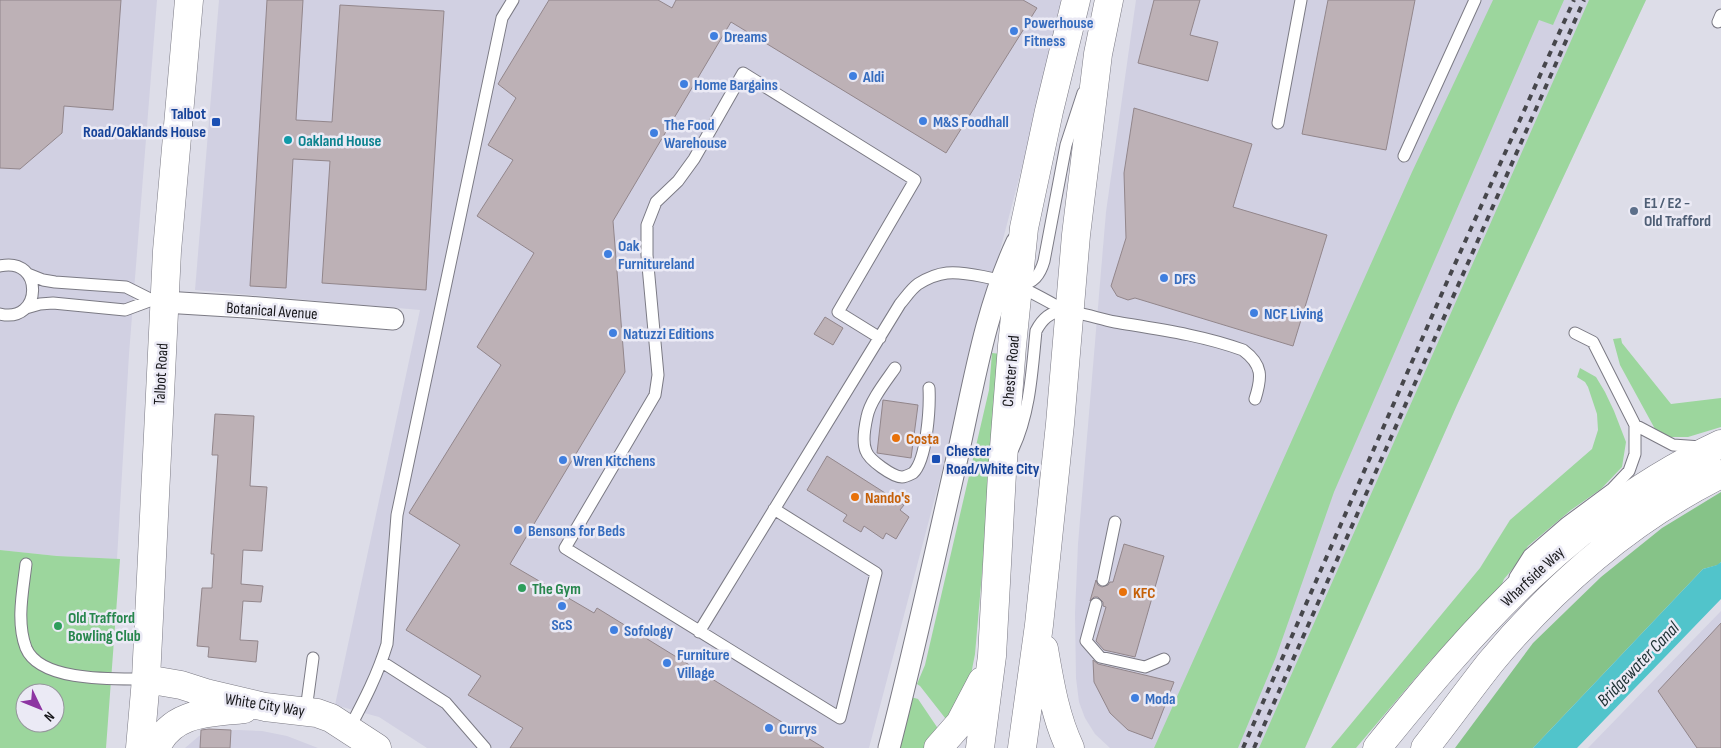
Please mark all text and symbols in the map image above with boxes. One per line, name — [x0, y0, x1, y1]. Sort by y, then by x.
place label: Powerhouse Fitness — [1024, 14, 1094, 51]
marker: Powerhouse Fitness — [1008, 25, 1020, 37]
place label: Dreams — [724, 28, 767, 47]
marker: Dreams — [708, 30, 720, 42]
place label: Aldi — [862, 68, 884, 87]
marker: Aldi — [847, 70, 859, 82]
place label: Home Bargains — [694, 76, 778, 95]
marker: Home Bargains — [678, 78, 690, 90]
place label: Talbot Road/Oaklands House — [83, 105, 206, 142]
place label: M&S Foodhall — [933, 113, 1009, 132]
marker: M&S Foodhall — [917, 115, 929, 127]
marker: Talbot Road/Oaklands House — [210, 116, 222, 128]
place label: The Food Warehouse — [664, 116, 727, 153]
marker: The Food Warehouse — [648, 127, 660, 139]
place label: Oakland House — [298, 132, 382, 151]
marker: Oakland House — [282, 134, 294, 146]
place label: E1 / E2 - Old Trafford — [1644, 194, 1711, 231]
marker: E1 / E2 - Old Trafford — [1628, 205, 1640, 217]
place label: Oak Furnitureland — [618, 237, 695, 274]
marker: Oak Furnitureland — [602, 248, 614, 260]
place label: DFS — [1174, 270, 1196, 289]
marker: DFS — [1158, 272, 1170, 284]
street label: Botanical Avenue — [226, 299, 318, 324]
place label: NCF Living — [1264, 305, 1324, 324]
marker: NCF Living — [1248, 307, 1260, 319]
place label: Natuzzi Editions — [623, 325, 714, 344]
marker: Natuzzi Editions — [607, 327, 619, 339]
street label: Chester Road — [999, 335, 1024, 408]
street label: Talbot Road — [150, 343, 173, 406]
place label: Costa — [906, 430, 939, 449]
marker: Costa — [890, 432, 902, 444]
place label: Chester Road/White City — [946, 442, 1040, 479]
place label: Wren Kitchens — [573, 452, 655, 471]
marker: Chester Road/White City — [930, 453, 942, 465]
marker: Wren Kitchens — [557, 454, 569, 466]
place label: Nando's — [865, 489, 910, 508]
marker: Nando's — [849, 491, 861, 503]
place label: Bensons for Beds — [528, 522, 625, 541]
marker: Bensons for Beds — [512, 524, 524, 536]
street label: Wharfside Way — [1498, 543, 1569, 611]
place label: The Gym — [532, 580, 581, 599]
marker: The Gym — [516, 582, 528, 594]
place label: KFC — [1133, 584, 1156, 603]
marker: KFC — [1117, 586, 1129, 598]
marker: ScS — [556, 600, 568, 612]
place label: Old Trafford Bowling Club — [68, 609, 141, 646]
place label: ScS — [551, 616, 573, 635]
water label: Bridgewater Canal — [1593, 617, 1684, 711]
marker: Old Trafford Bowling Club — [52, 620, 64, 632]
place label: Sofology — [624, 622, 674, 641]
marker: Sofology — [608, 624, 620, 636]
place label: Furniture Village — [677, 646, 730, 683]
marker: Furniture Village — [661, 657, 673, 669]
north arrow — [15, 683, 65, 733]
street label: White City Way — [224, 690, 306, 721]
place label: Moda — [1145, 690, 1176, 709]
marker: Moda — [1129, 692, 1141, 704]
text: N — [40, 708, 58, 725]
place label: Currys — [779, 720, 817, 739]
marker: Currys — [763, 722, 775, 734]

